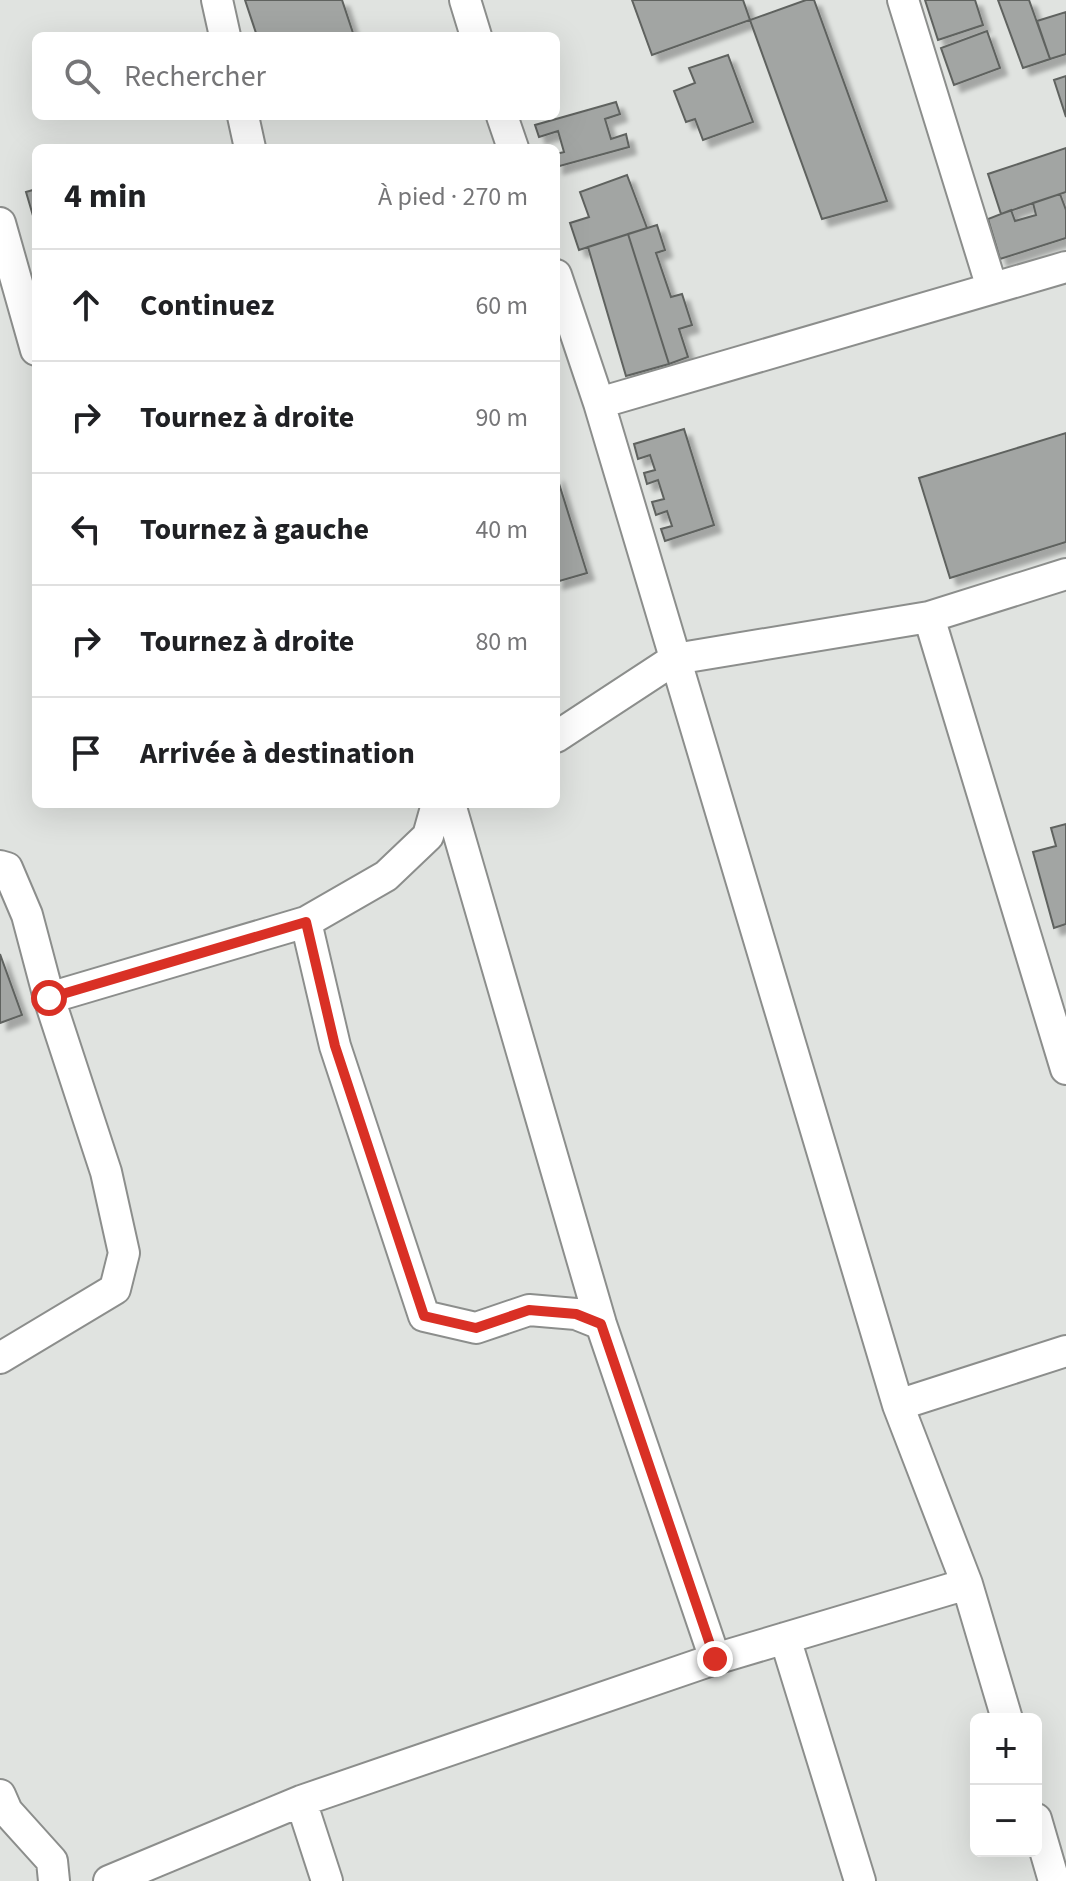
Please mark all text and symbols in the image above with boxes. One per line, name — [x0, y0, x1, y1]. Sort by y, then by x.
search box — [32, 32, 560, 120]
icon: search — [60, 54, 104, 98]
text: Rechercher — [124, 55, 266, 98]
text: 4 min — [64, 172, 147, 221]
text: À pied · 270 m — [378, 178, 528, 215]
icon: ahead — [64, 283, 108, 327]
text: Continuez — [140, 284, 274, 327]
text: 60 m — [475, 287, 528, 324]
icon: right — [64, 395, 108, 439]
text: Tournez à droite — [140, 396, 354, 439]
text: 90 m — [475, 399, 528, 436]
icon: left — [64, 507, 108, 551]
text: Tournez à gauche — [140, 508, 369, 551]
text: 40 m — [475, 511, 528, 548]
icon: right — [64, 619, 108, 663]
text: Tournez à droite — [140, 620, 354, 663]
text: 80 m — [475, 623, 528, 660]
icon: arrive — [64, 731, 108, 775]
text: Arrivée à destination — [140, 732, 415, 775]
route start — [31, 980, 67, 1016]
route end — [697, 1641, 733, 1677]
map controls — [970, 1713, 1042, 1857]
button: + — [970, 1713, 1042, 1785]
button: − — [970, 1785, 1042, 1857]

